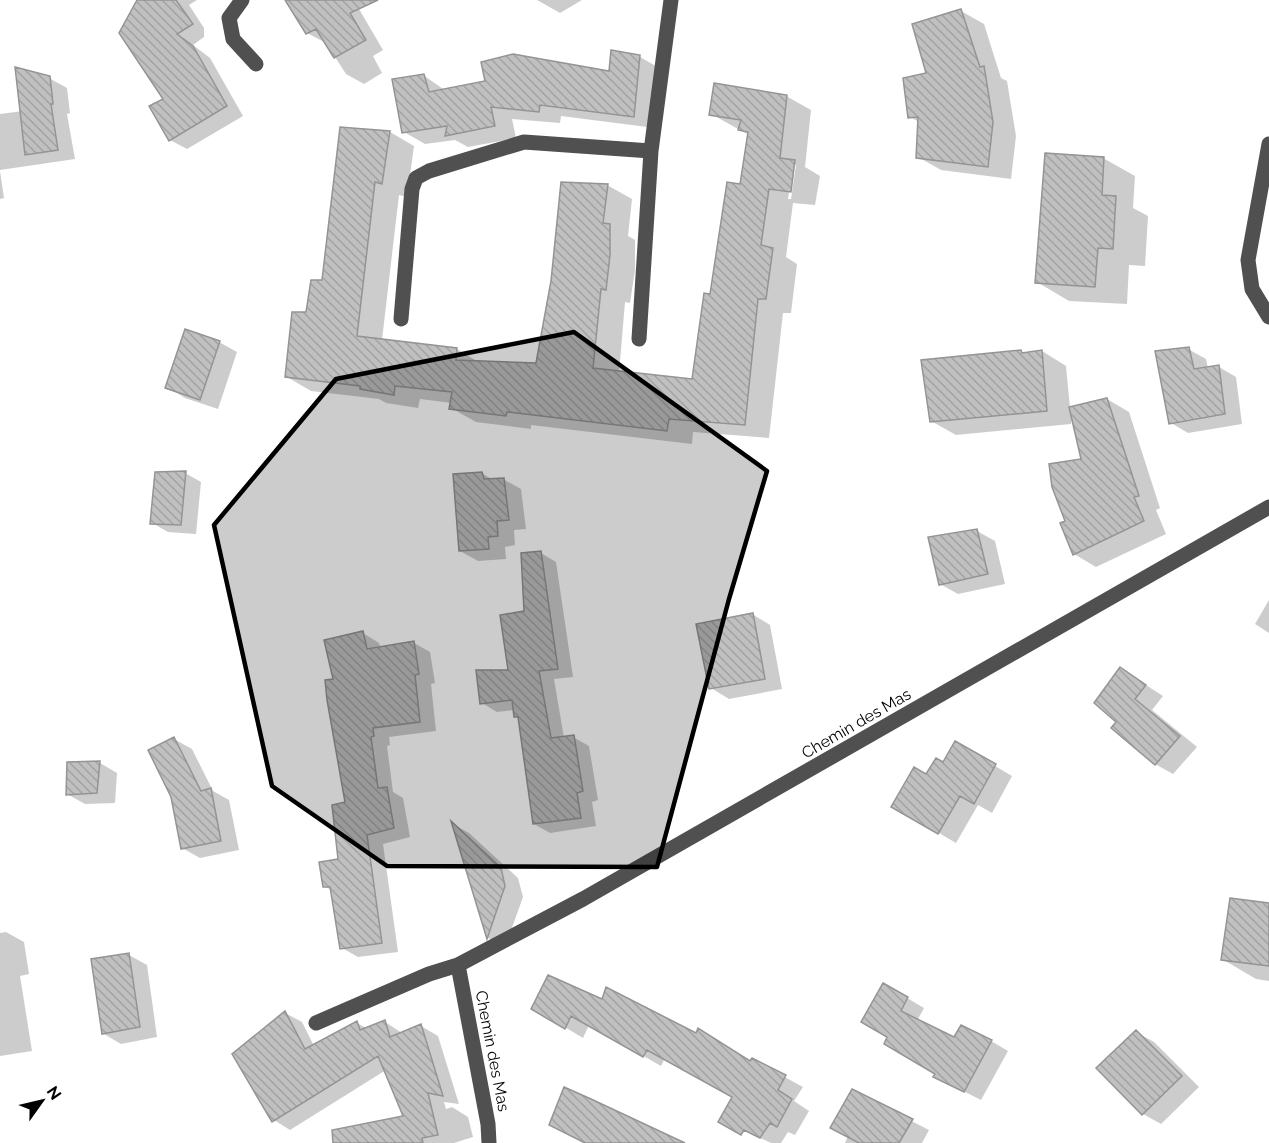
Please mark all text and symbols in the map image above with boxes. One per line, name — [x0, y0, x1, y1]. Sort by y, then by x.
street label: Chemin des Mas — [798, 684, 914, 762]
street label: Chemin des Mas — [471, 989, 514, 1113]
north arrow — [12, 1071, 72, 1131]
text: N — [43, 1083, 65, 1103]

